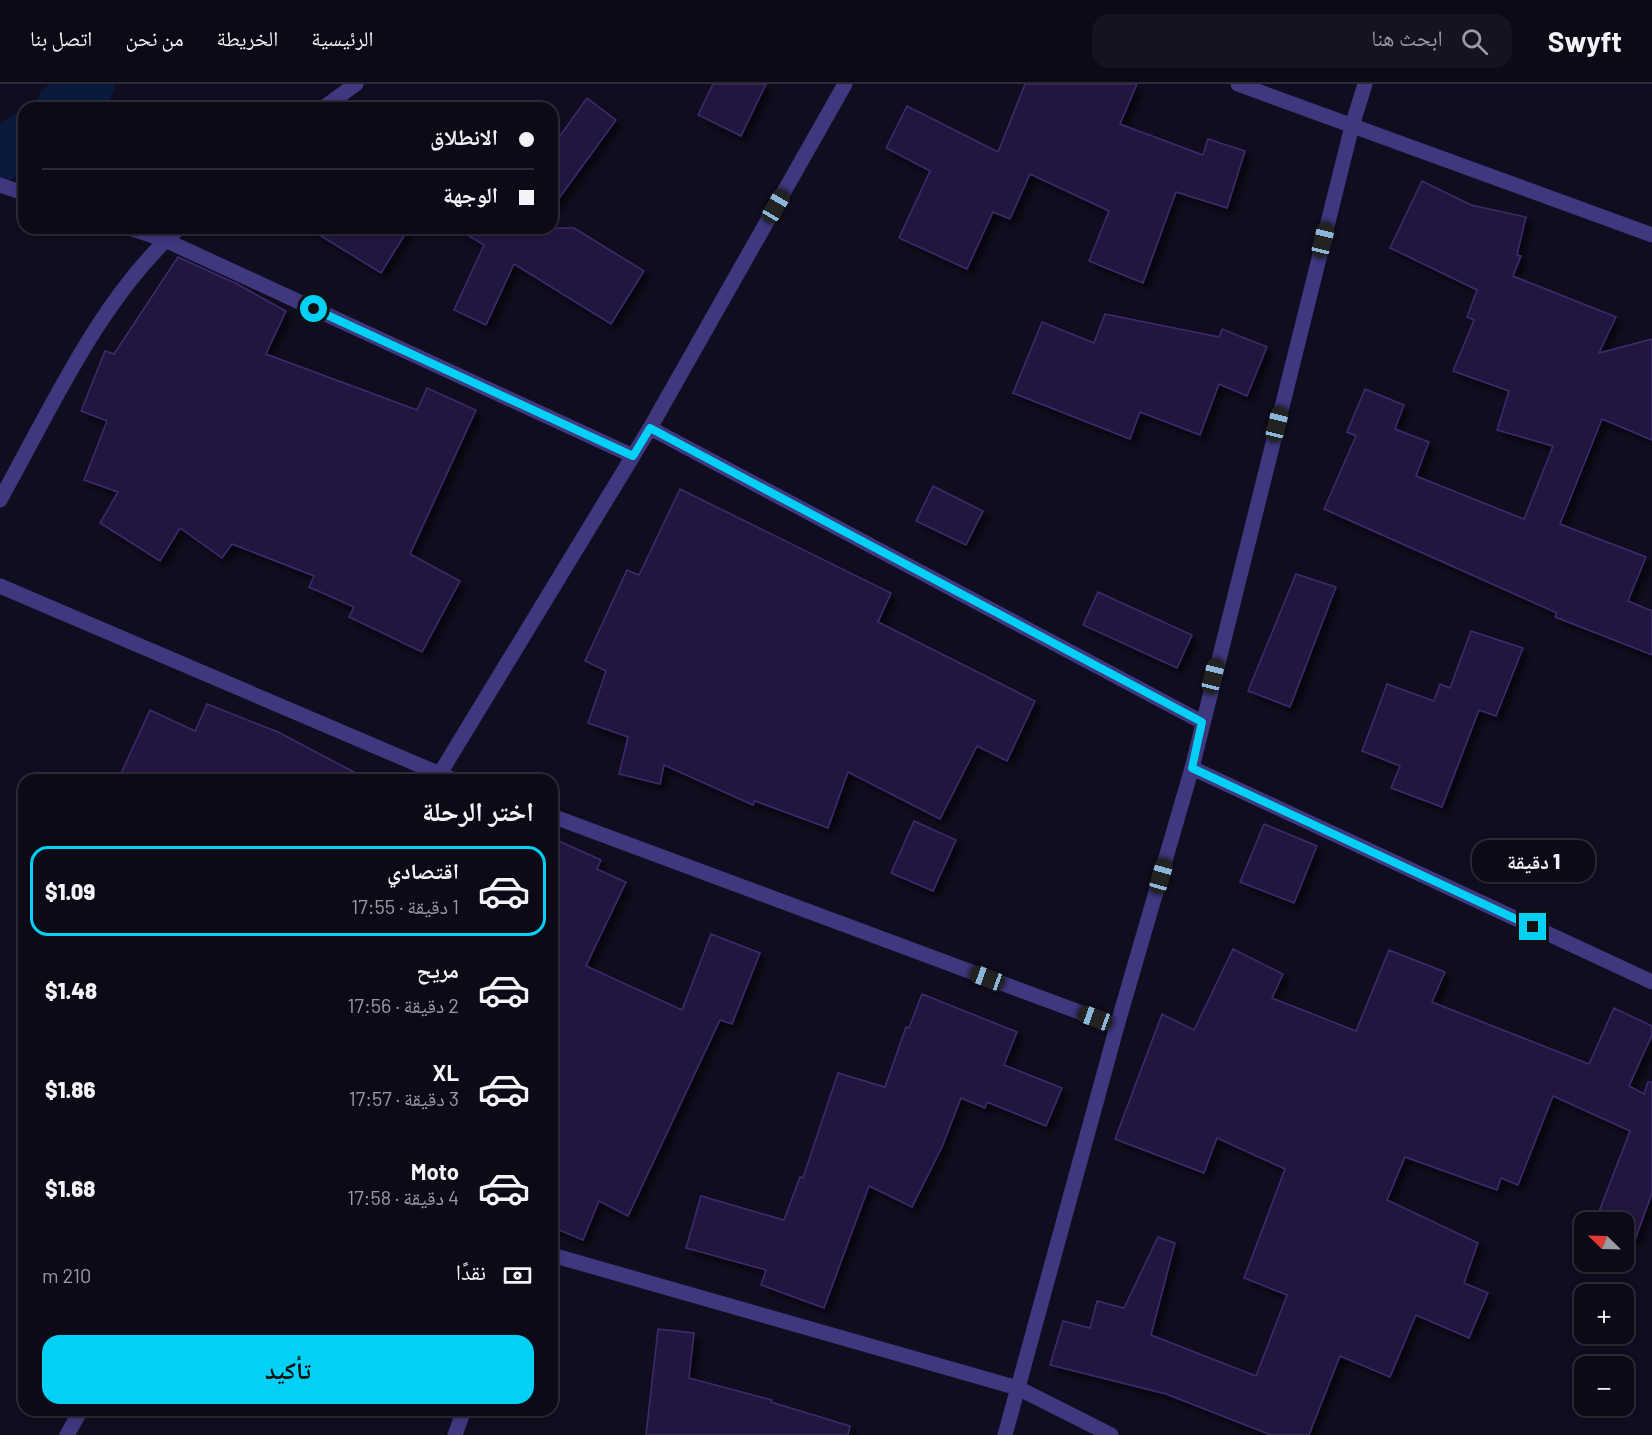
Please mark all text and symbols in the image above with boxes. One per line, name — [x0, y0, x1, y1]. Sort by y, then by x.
search box — [1092, 14, 1512, 68]
text: ابحث هنا — [1371, 24, 1443, 50]
text: Swyft — [1548, 24, 1622, 58]
text: اتصل بنا — [30, 25, 92, 50]
text: من نحن — [125, 25, 183, 50]
text: الخريطة — [216, 25, 278, 50]
text: الرئيسية — [311, 25, 374, 50]
icon: search — [1458, 25, 1491, 58]
text: الانطلاق — [430, 123, 498, 149]
text: الوجهة — [443, 181, 498, 207]
car — [759, 186, 793, 226]
car — [1310, 220, 1336, 260]
route start — [300, 295, 327, 322]
car — [1264, 404, 1290, 444]
car — [1200, 656, 1226, 696]
text: اختر الرحلة — [422, 794, 534, 826]
callout: 1 دقيقة — [1472, 840, 1594, 882]
text: 1 دقيقة — [1507, 849, 1560, 873]
car — [1147, 856, 1175, 896]
text: اقتصادي — [387, 857, 459, 883]
icon: car — [477, 864, 531, 918]
text: $1.09 — [45, 878, 95, 904]
text: 1 دقيقة · 17:55 — [351, 894, 459, 918]
route end — [1519, 913, 1546, 940]
text: مريح — [416, 956, 459, 982]
icon: car — [477, 963, 531, 1017]
car — [967, 963, 1007, 993]
text: $1.48 — [45, 977, 97, 1003]
text: 2 دقيقة · 17:56 — [348, 993, 459, 1017]
car — [1075, 1003, 1115, 1033]
text: XL — [433, 1059, 459, 1085]
icon: car — [477, 1062, 531, 1116]
text: $1.86 — [45, 1076, 95, 1102]
text: 3 دقيقة · 17:57 — [349, 1086, 459, 1110]
text: Moto — [411, 1158, 459, 1184]
icon: car — [477, 1161, 531, 1215]
text: $1.68 — [45, 1175, 95, 1201]
text: 4 دقيقة · 17:58 — [347, 1185, 459, 1209]
north arrow — [1574, 1212, 1634, 1272]
map controls — [1574, 1212, 1634, 1416]
text: نقدًا — [456, 1258, 486, 1284]
icon: cash — [501, 1259, 534, 1292]
text: 210 m — [42, 1263, 91, 1287]
button: + — [1574, 1284, 1634, 1344]
button: تأكيد — [42, 1335, 534, 1404]
button: − — [1574, 1356, 1634, 1416]

